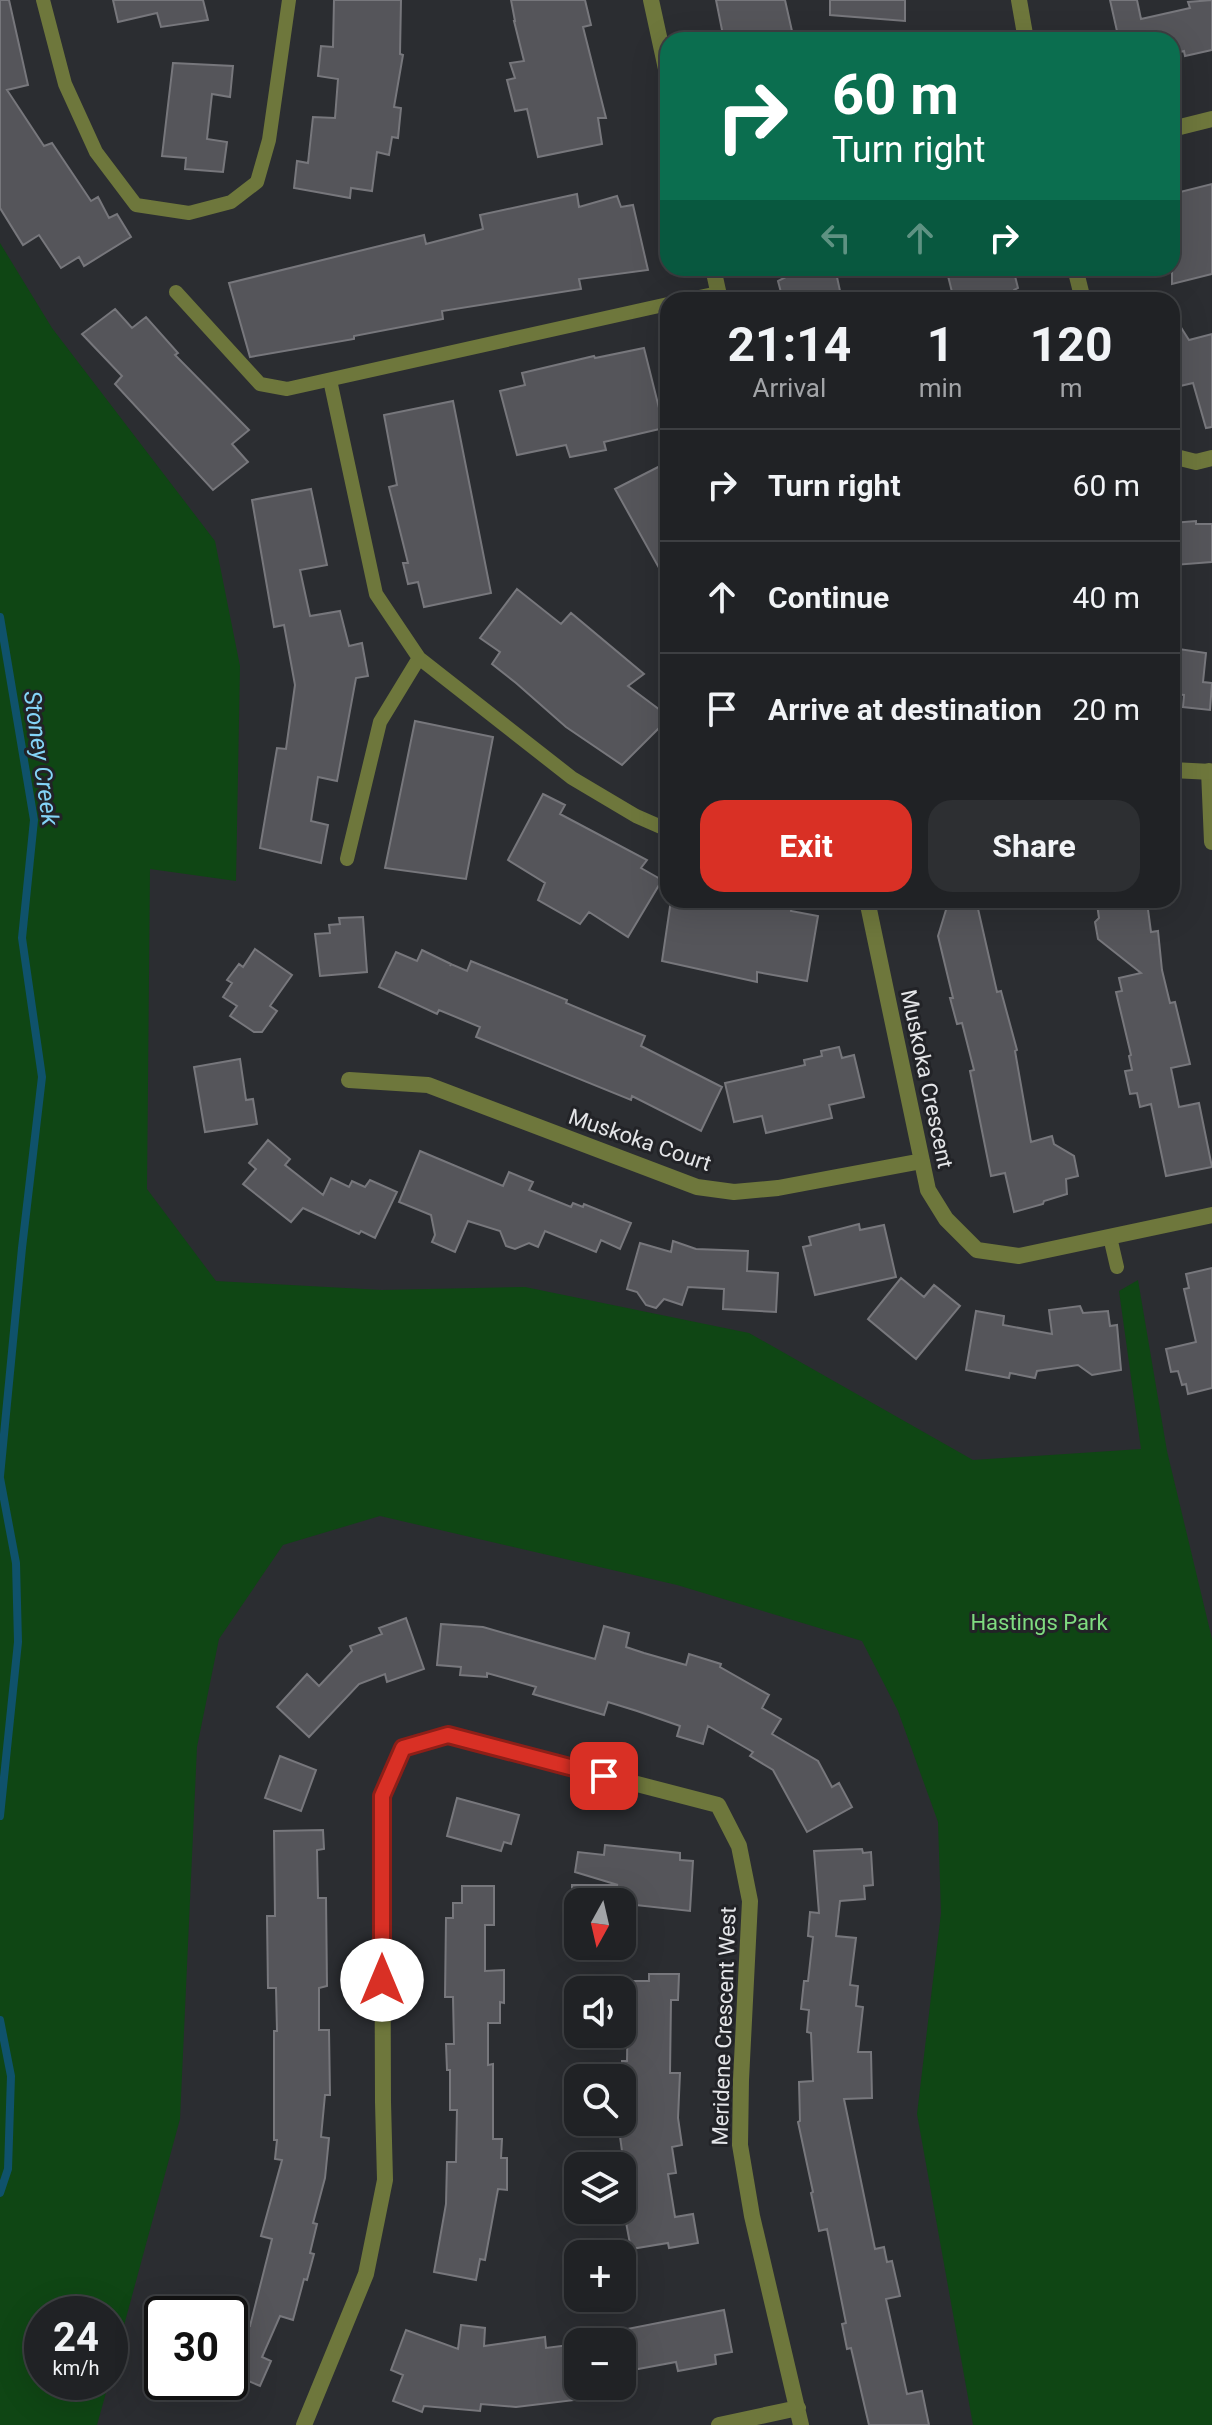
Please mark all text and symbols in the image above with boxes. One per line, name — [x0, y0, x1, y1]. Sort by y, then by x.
text: 60 m — [832, 62, 959, 128]
icon: right — [700, 64, 804, 168]
text: Turn right — [832, 129, 985, 171]
icon: left — [814, 216, 858, 260]
icon: ahead — [898, 216, 942, 260]
icon: right — [982, 216, 1026, 260]
text: 21:14 — [728, 316, 851, 373]
text: 1 — [927, 316, 954, 373]
text: 120 — [1030, 316, 1112, 373]
text: Arrival — [753, 373, 826, 403]
text: min — [919, 373, 962, 403]
text: m — [1060, 373, 1083, 403]
icon: right — [700, 463, 744, 507]
text: Turn right — [768, 468, 901, 503]
text: 60 m — [1073, 468, 1140, 503]
icon: ahead — [700, 575, 744, 619]
text: Continue — [768, 580, 889, 615]
text: 40 m — [1073, 580, 1140, 615]
icon: arrive — [700, 687, 744, 731]
water label: Stoney Creek — [18, 689, 64, 828]
text: Arrive at destination — [768, 692, 1042, 727]
text: 20 m — [1073, 692, 1140, 727]
button: Exit — [700, 800, 912, 892]
button: Share — [928, 800, 1140, 892]
street label: Muskoka Crescent — [896, 987, 958, 1171]
street label: Muskoka Court — [565, 1104, 715, 1176]
park label: Hastings Park — [970, 1610, 1108, 1635]
pin — [570, 1742, 638, 1810]
icon: arrive — [582, 1754, 626, 1798]
north arrow — [564, 1888, 636, 1960]
map controls — [564, 1888, 636, 2400]
street label: Meridene Crescent West — [707, 1906, 741, 2146]
position arrow — [340, 1938, 424, 2022]
button: sound — [564, 1976, 636, 2048]
button: search — [564, 2064, 636, 2136]
button: layers — [564, 2152, 636, 2224]
button: + — [564, 2240, 636, 2312]
speed limit sign: 30 — [144, 2296, 248, 2400]
text: 24 — [53, 2314, 99, 2361]
button: − — [564, 2328, 636, 2400]
text: km/h — [53, 2356, 99, 2380]

